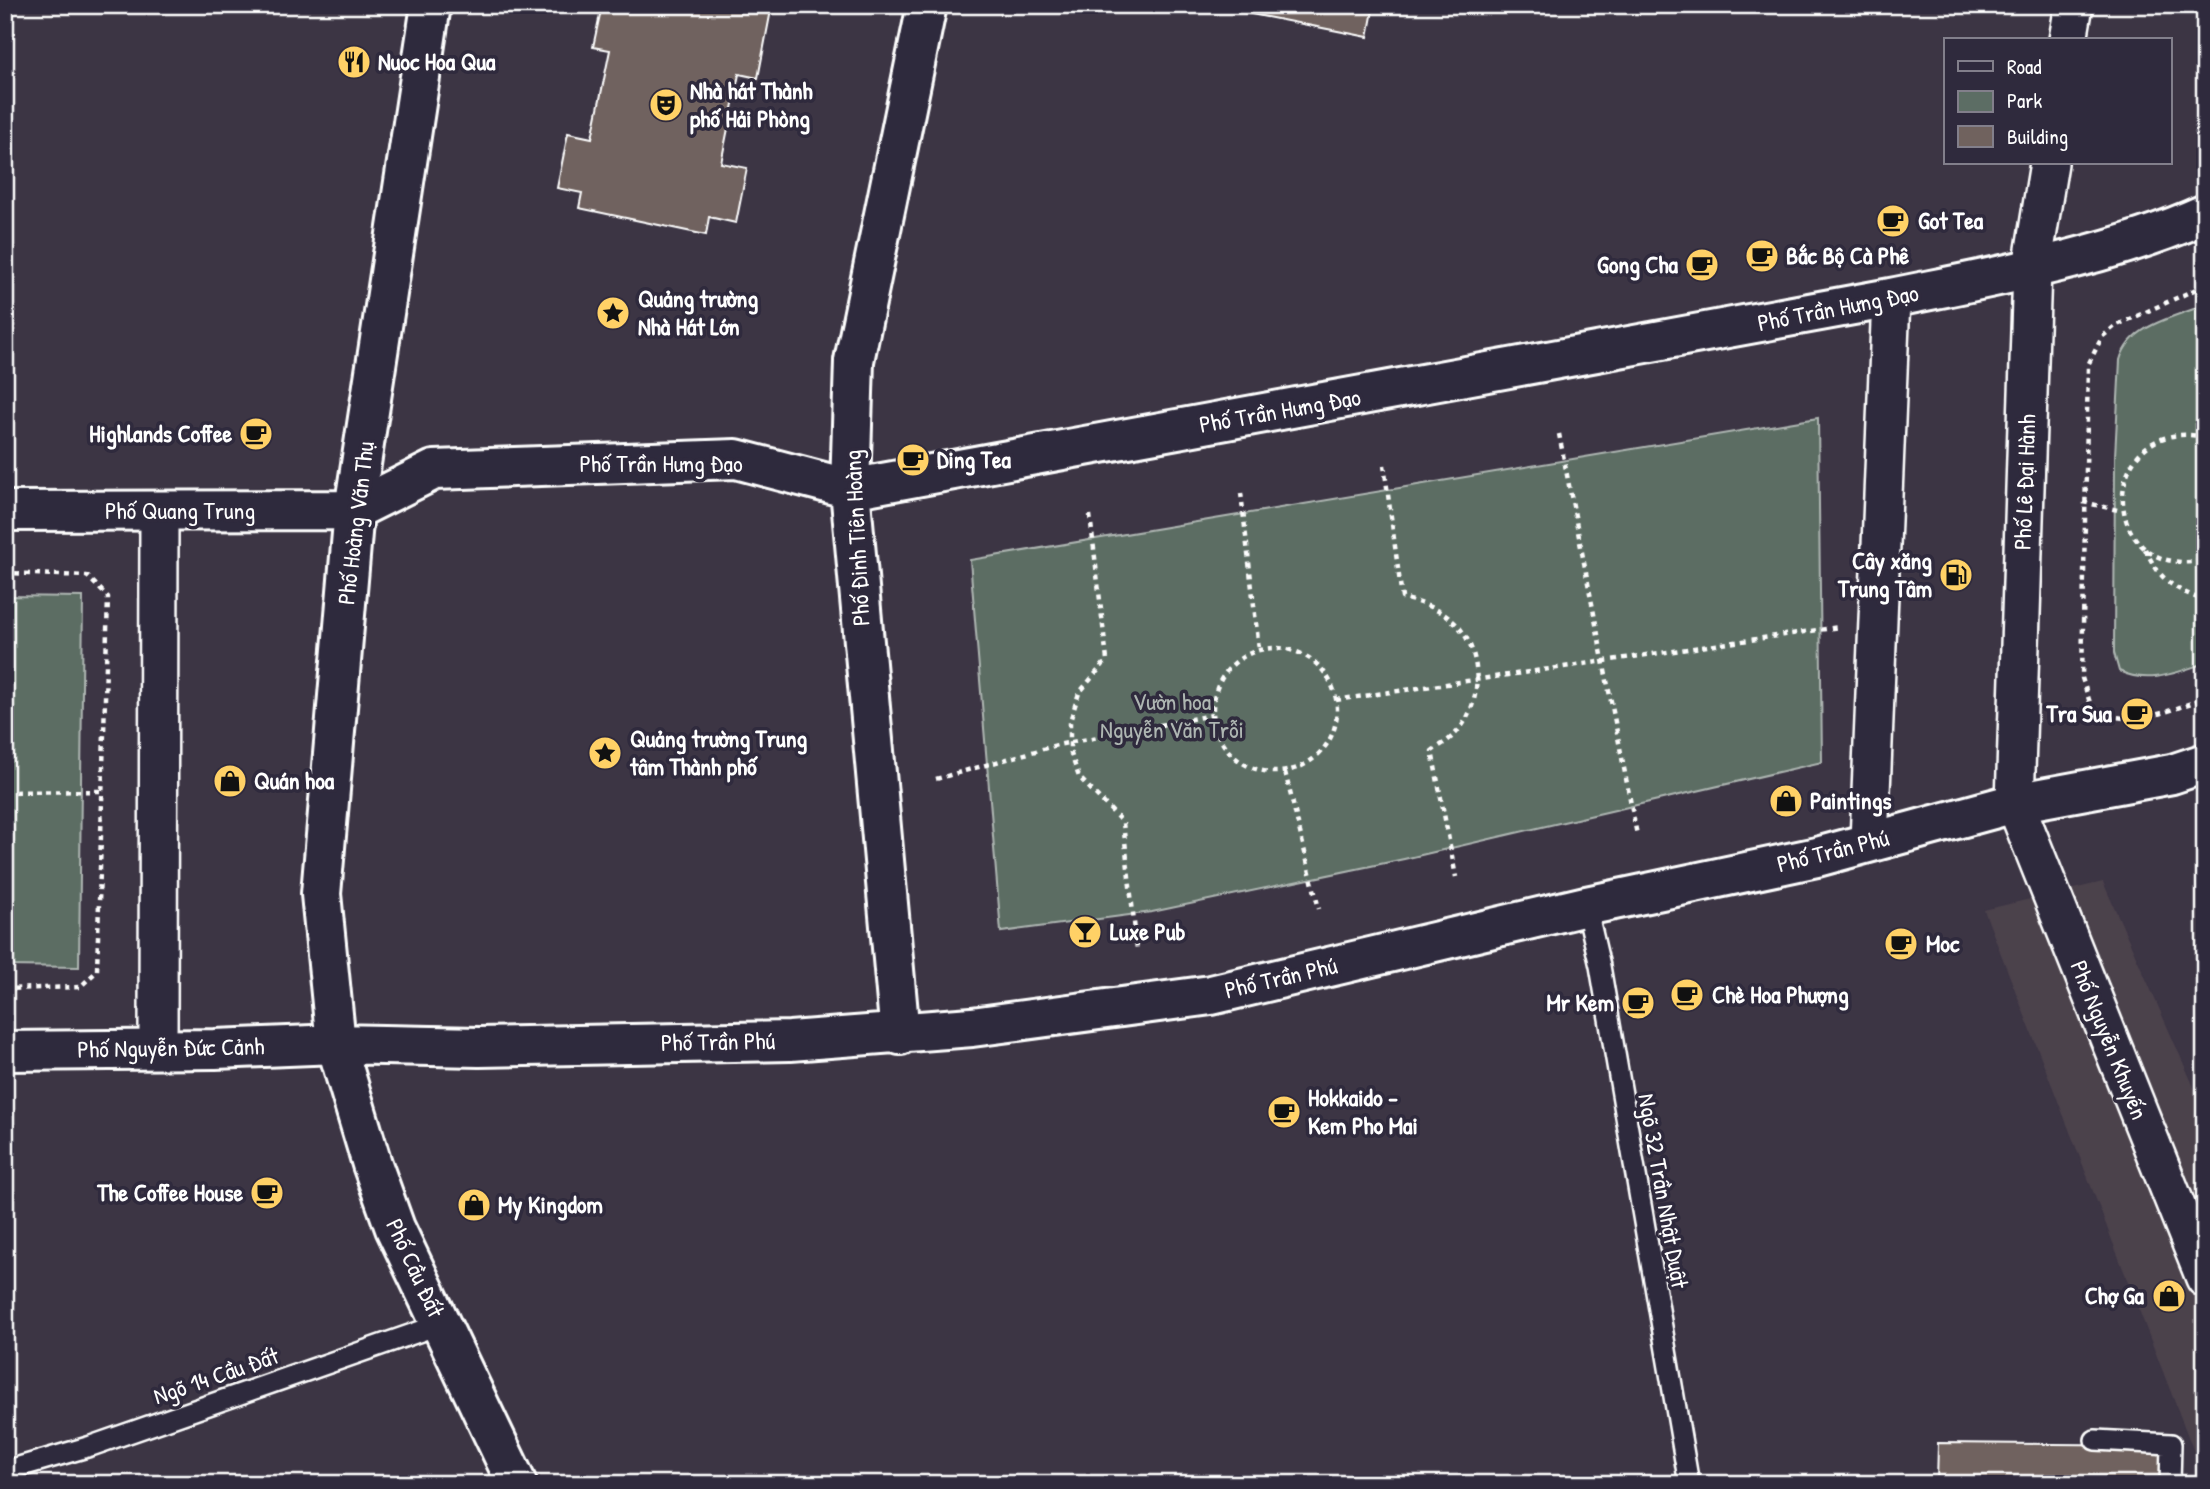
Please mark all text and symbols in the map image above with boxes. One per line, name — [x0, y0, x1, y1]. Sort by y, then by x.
legend — [1944, 38, 2172, 164]
restaurant icon: Nuoc Hoa Qua — [335, 43, 373, 81]
place label: Nuoc Hoa Qua — [378, 45, 496, 77]
text: Road — [2007, 52, 2041, 81]
place label: Nhà hát Thành phố Hải Phòng — [690, 74, 813, 135]
theatre icon: Nhà hát Thành phố Hải Phòng — [647, 86, 685, 124]
text: Park — [2007, 86, 2042, 115]
text: Building — [2007, 122, 2068, 151]
cafe icon: Got Tea — [1874, 202, 1912, 240]
place label: Got Tea — [1918, 204, 1984, 236]
cafe icon: Bắc Bộ Cà Phê — [1743, 237, 1781, 275]
place label: Bắc Bộ Cà Phê — [1786, 239, 1909, 271]
cafe icon: Gong Cha — [1683, 246, 1721, 284]
place label: Gong Cha — [1597, 248, 1679, 281]
street label: Phố Trần Hưng Đạo — [1755, 276, 1921, 338]
place label: Quảng trường Nhà Hát Lớn — [638, 282, 758, 342]
place icon: Quảng trường Nhà Hát Lớn — [594, 294, 632, 332]
street label: Phố Trần Hưng Đạo — [1197, 380, 1363, 440]
street label: Phố Lê Đại Hành — [2006, 414, 2042, 550]
cafe icon: Highlands Coffee — [237, 415, 275, 453]
place label: Highlands Coffee — [89, 417, 232, 450]
street label: Phố Hoàng Văn Thụ — [329, 439, 381, 606]
cafe icon: Ding Tea — [894, 441, 932, 479]
place label: Ding Tea — [937, 443, 1012, 476]
street label: Phố Trần Hưng Đạo — [579, 447, 743, 479]
street label: Phố Đinh Tiên Hoàng — [835, 449, 877, 627]
street label: Phố Quang Trung — [105, 494, 255, 526]
place label: Cây xăng Trung Tâm — [1837, 544, 1932, 605]
fuel station icon: Cây xăng Trung Tâm — [1937, 556, 1975, 594]
park label: Vườn hoa Nguyễn Văn Trỗi — [1100, 685, 1244, 745]
cafe icon: Tra Sua — [2118, 695, 2156, 733]
place label: Tra Sua — [2046, 697, 2113, 729]
place label: Quảng trường Trung tâm Thành phố — [629, 722, 808, 783]
place icon: Quảng trường Trung tâm Thành phố — [586, 734, 624, 772]
shop icon: Quán hoa — [211, 762, 249, 800]
place label: Quán hoa — [254, 764, 335, 796]
shop icon: Paintings — [1767, 782, 1805, 820]
place label: Paintings — [1810, 784, 1892, 817]
street label: Phố Trần Phú — [1773, 821, 1892, 879]
bar icon: Luxe Pub — [1066, 913, 1104, 951]
place label: Luxe Pub — [1110, 915, 1185, 947]
cafe icon: Moc — [1882, 925, 1920, 963]
place label: Moc — [1926, 927, 1960, 959]
street label: Phố Trần Phú — [1221, 948, 1340, 1005]
street label: Phố Nguyễn Khuyến — [2063, 955, 2156, 1124]
cafe icon: Chè Hoa Phượng — [1668, 976, 1706, 1014]
place label: Chè Hoa Phượng — [1712, 978, 1849, 1011]
cafe icon: Mr Kem — [1619, 984, 1657, 1022]
place label: Mr Kem — [1547, 986, 1614, 1018]
street label: Phố Trần Phú — [661, 1024, 776, 1058]
street label: Phố Nguyễn Đức Cảnh — [77, 1029, 265, 1065]
place label: Hokkaido - Kem Pho Mai — [1308, 1081, 1418, 1141]
street label: Ngõ 32 Trần Nhật Duật — [1631, 1091, 1697, 1291]
cafe icon: Hokkaido - Kem Pho Mai — [1265, 1093, 1303, 1131]
cafe icon: The Coffee House — [248, 1174, 286, 1212]
place label: The Coffee House — [96, 1176, 243, 1208]
shop icon: My Kingdom — [455, 1186, 493, 1224]
place label: My Kingdom — [498, 1188, 603, 1221]
street label: Phố Cầu Đất — [379, 1213, 453, 1323]
shop icon: Chợ Ga — [2150, 1277, 2188, 1315]
place label: Chợ Ga — [2085, 1279, 2145, 1311]
street label: Ngõ 14 Cầu Đất — [149, 1338, 283, 1411]

